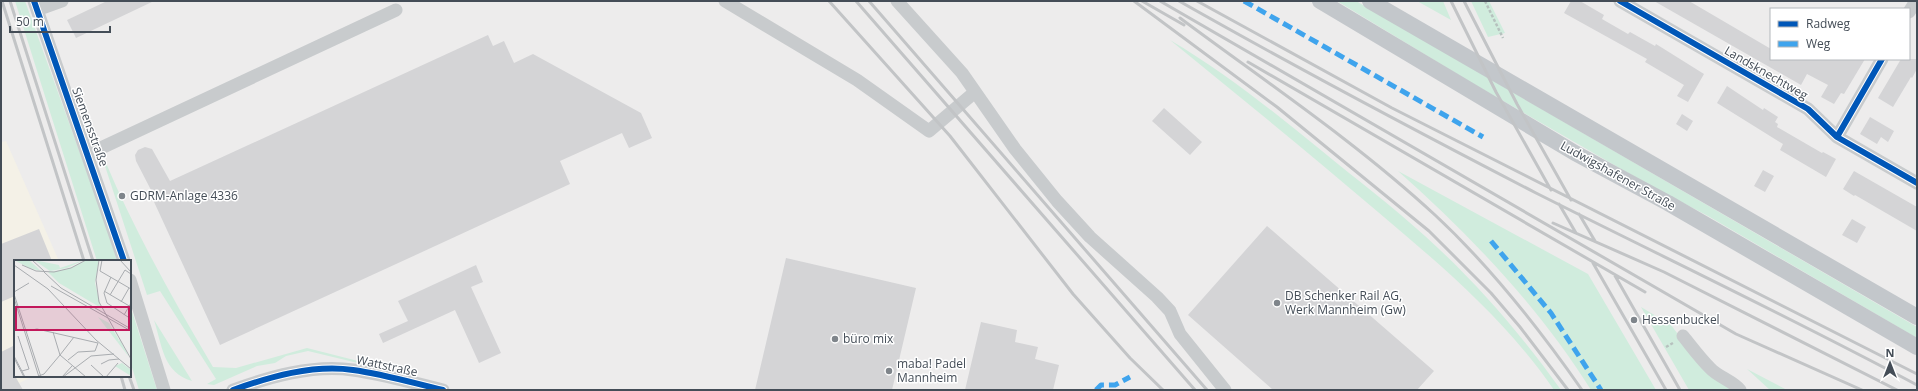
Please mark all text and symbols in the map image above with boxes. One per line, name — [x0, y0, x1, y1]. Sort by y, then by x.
scale bar — [10, 8, 110, 34]
legend — [1770, 8, 1910, 60]
text: 50 m — [16, 13, 44, 30]
text: Radweg — [1806, 15, 1850, 32]
text: Weg — [1806, 35, 1831, 52]
street label: Landsknechtweg — [1721, 42, 1811, 104]
street label: Siemensstraße — [68, 85, 113, 169]
street label: Ludwigshafener Straße — [1558, 137, 1679, 214]
place label: GDRM-Anlage 4336 — [130, 187, 238, 204]
marker: GDRM-Anlage 4336 — [117, 191, 127, 201]
inset map — [14, 260, 131, 377]
place label: DB Schenker Rail AG, Werk Mannheim (Gw) — [1285, 287, 1406, 318]
marker: DB Schenker Rail AG, Werk Mannheim (Gw) — [1272, 298, 1282, 308]
place label: Hessenbuckel — [1642, 311, 1720, 328]
marker: Hessenbuckel — [1629, 315, 1639, 325]
place label: büro mix — [843, 330, 894, 347]
marker: büro mix — [830, 334, 840, 344]
north arrow — [1870, 343, 1910, 383]
text: N — [1886, 345, 1894, 360]
street label: Wattstraße — [355, 351, 419, 380]
place label: maba! Padel Mannheim — [897, 355, 966, 386]
marker: maba! Padel Mannheim — [884, 366, 894, 376]

